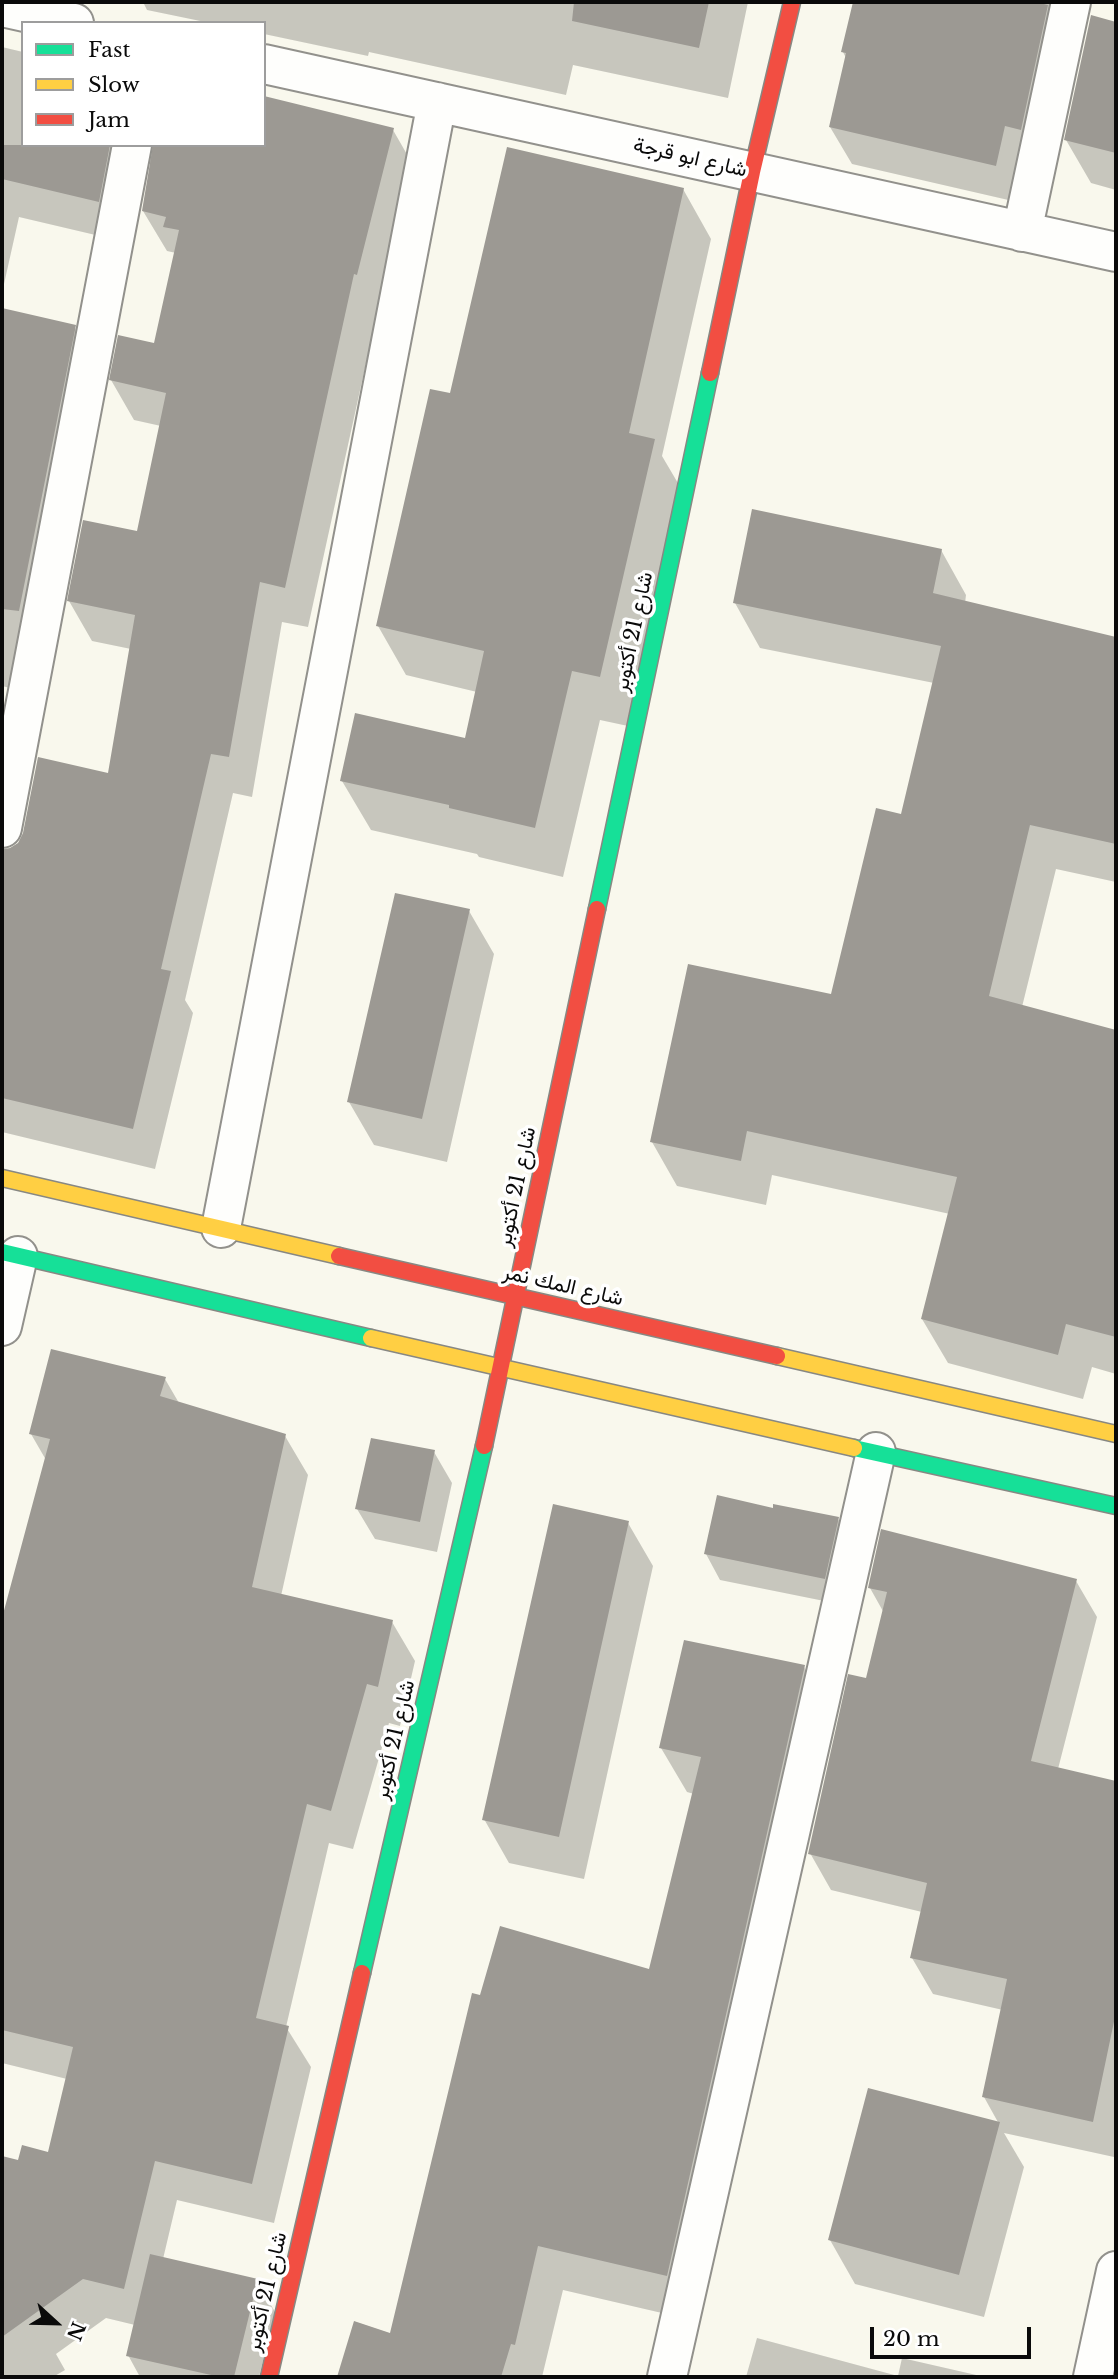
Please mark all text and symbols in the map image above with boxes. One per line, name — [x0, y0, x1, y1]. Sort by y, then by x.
legend — [21, 21, 266, 147]
text: Fast — [88, 37, 130, 63]
text: Slow — [88, 72, 140, 98]
text: Jam — [88, 107, 130, 133]
street label: شارع ابو قرجة — [631, 133, 749, 183]
street label: شارع 21 أكتوبر — [609, 570, 659, 694]
street label: شارع 21 أكتوبر — [492, 1125, 542, 1249]
street label: شارع المك نمر — [500, 1260, 626, 1312]
street label: شارع 21 أكتوبر — [369, 1678, 421, 1802]
street label: شارع 21 أكتوبر — [241, 2230, 293, 2354]
north arrow — [21, 2288, 91, 2358]
scale bar — [873, 2312, 1034, 2356]
text: N — [62, 2318, 90, 2344]
text: 20 m — [883, 2326, 940, 2352]

